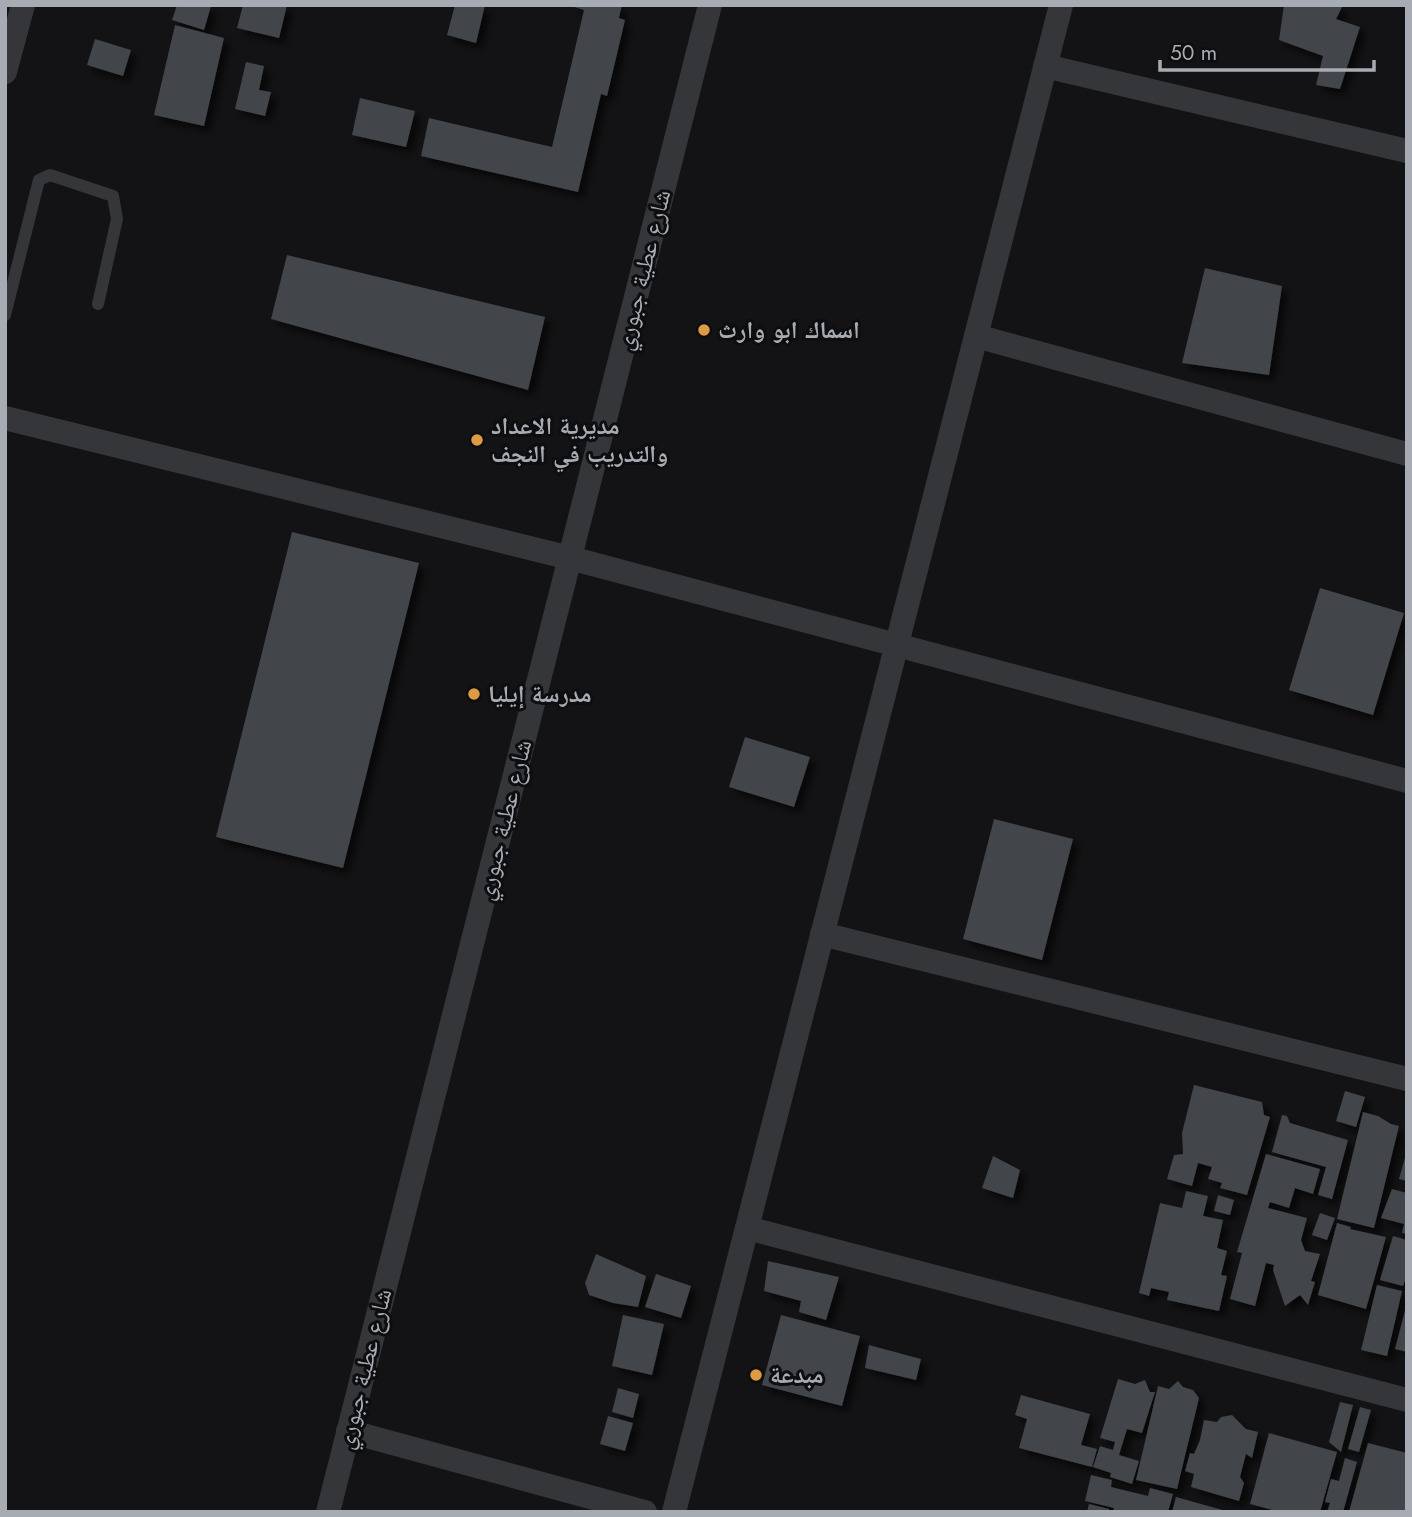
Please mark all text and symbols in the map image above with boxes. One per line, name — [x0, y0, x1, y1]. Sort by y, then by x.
scale bar — [1160, 28, 1374, 72]
text: 50 m — [1170, 38, 1217, 68]
street label: شارع عطية جبوري — [606, 186, 681, 354]
place label: اسماك ابو وارث — [718, 312, 860, 347]
marker: اسماك ابو وارث — [696, 322, 712, 338]
place label: مديرية الاعداد والتدريب في النجف — [491, 408, 668, 473]
marker: مديرية الاعداد والتدريب في النجف — [469, 432, 485, 448]
place label: مدرسة إيليا — [488, 676, 592, 711]
marker: مدرسة إيليا — [466, 686, 482, 702]
street label: شارع عطية جبوري — [467, 736, 542, 904]
street label: شارع عطية جبوري — [327, 1285, 402, 1453]
place label: مبدعة — [770, 1357, 824, 1392]
marker: مبدعة — [748, 1367, 764, 1383]

